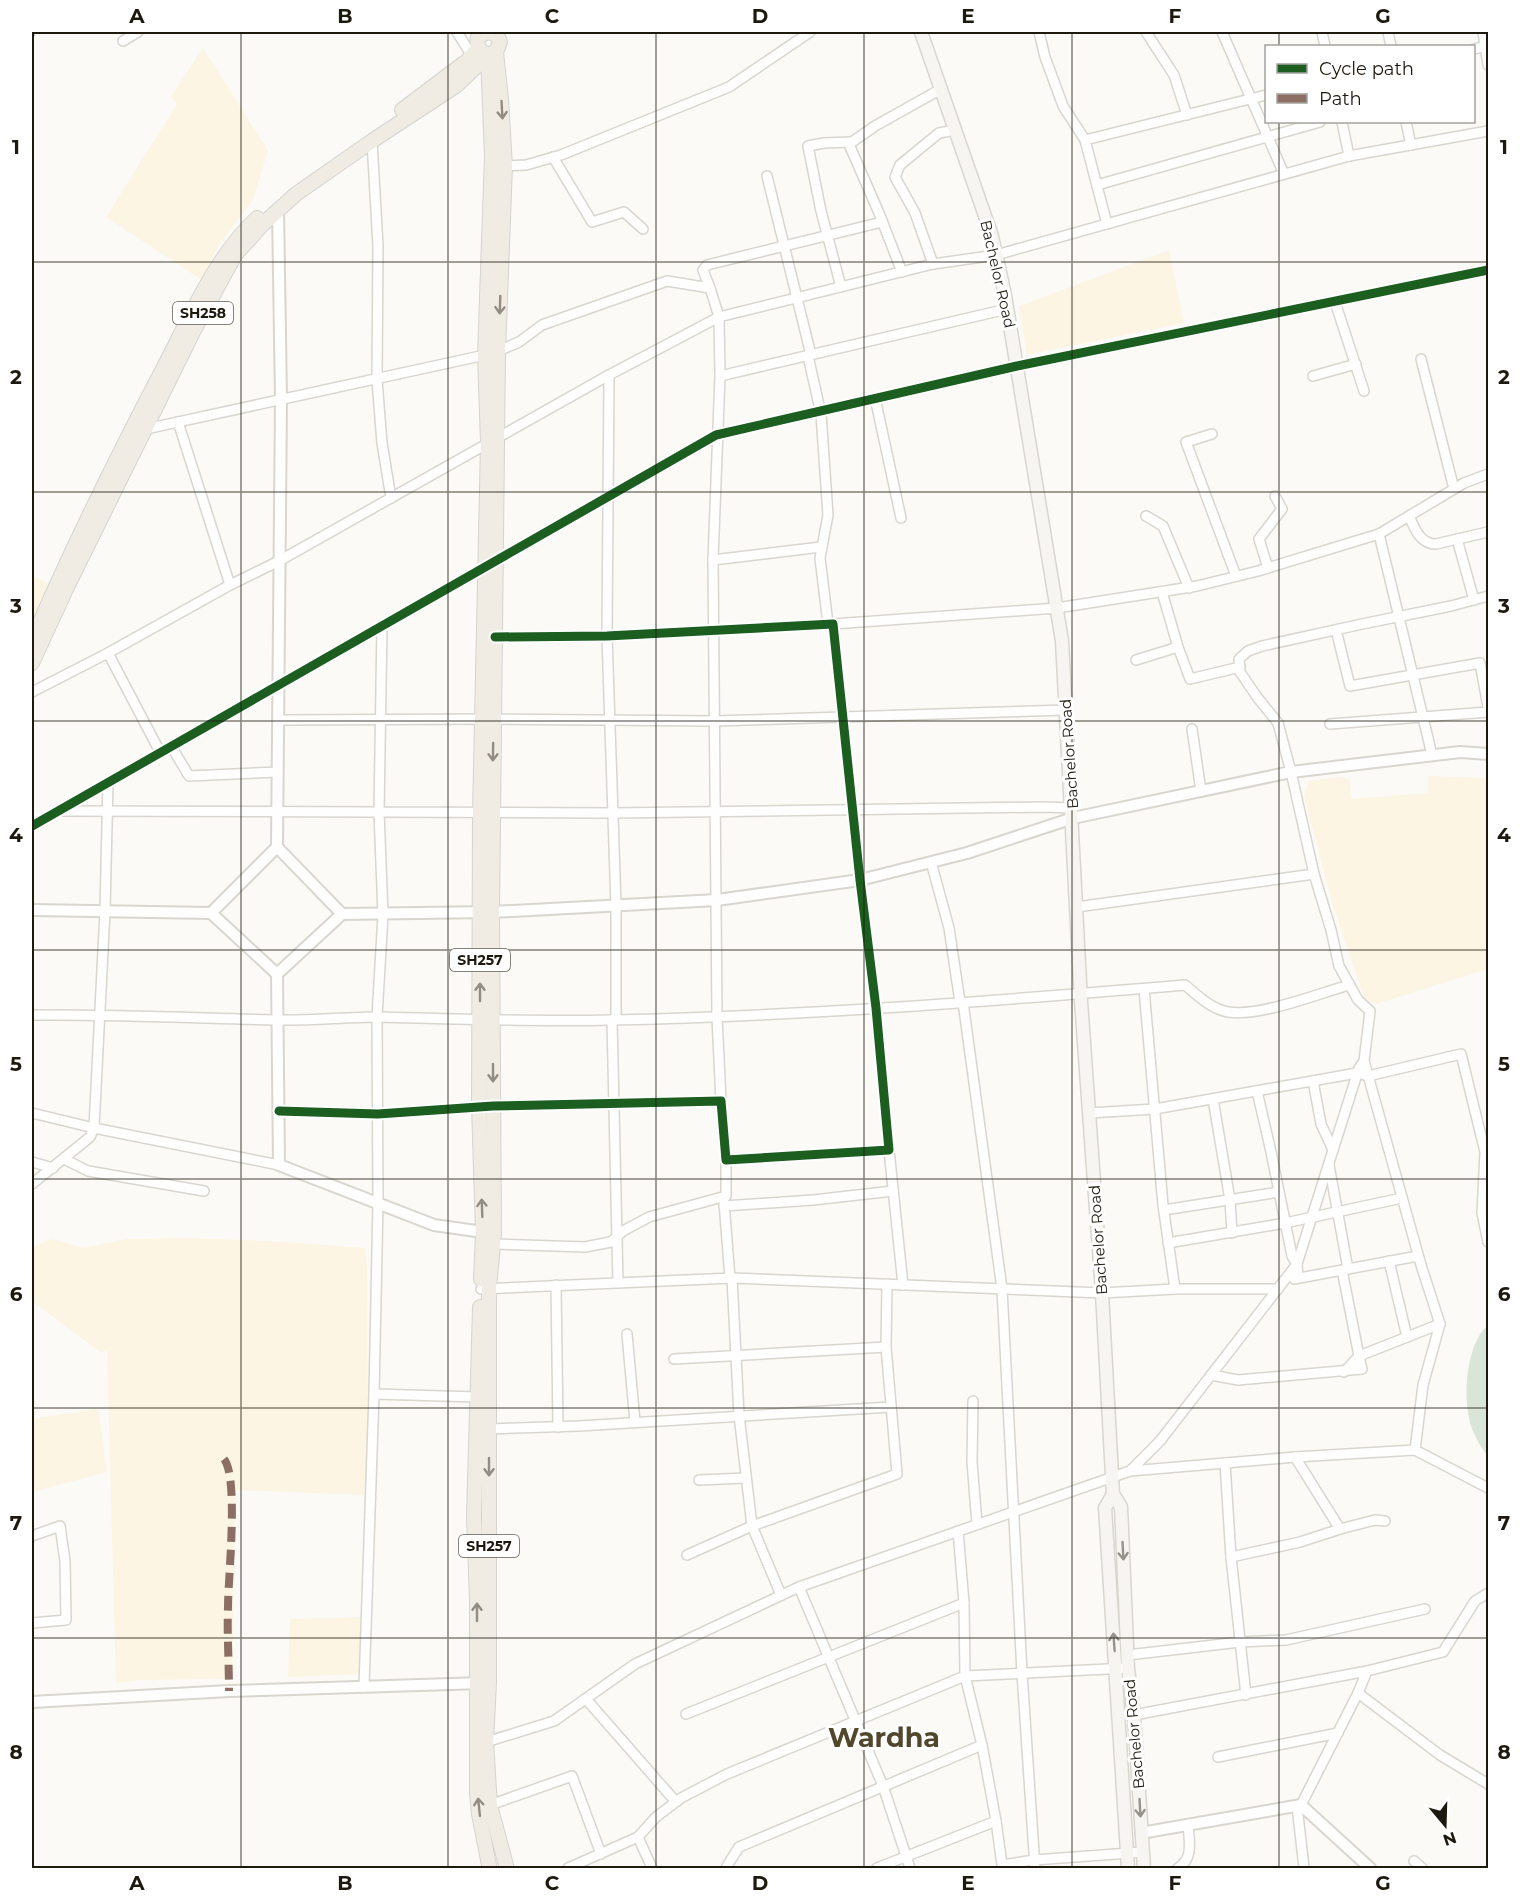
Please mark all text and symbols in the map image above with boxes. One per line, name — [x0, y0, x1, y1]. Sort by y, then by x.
text: A — [128, 4, 145, 28]
text: B — [337, 4, 353, 28]
text: C — [545, 4, 560, 28]
text: D — [752, 4, 768, 28]
text: E — [961, 4, 975, 28]
text: F — [1169, 4, 1182, 28]
text: G — [1375, 4, 1391, 28]
legend — [1265, 45, 1475, 123]
text: Cycle path — [1319, 58, 1414, 80]
text: Path — [1319, 88, 1362, 110]
one-way arrow — [497, 99, 508, 119]
text: 1 — [12, 135, 20, 159]
text: 1 — [1500, 135, 1508, 159]
street label: Bachelor Road — [976, 218, 1020, 330]
one-way arrow — [494, 294, 506, 314]
road number: SH258 — [173, 302, 233, 324]
text: 2 — [10, 365, 22, 389]
text: 2 — [1498, 365, 1510, 389]
text: 3 — [9, 594, 22, 618]
text: 3 — [1497, 594, 1510, 618]
street label: Bachelor Road — [1056, 698, 1082, 810]
one-way arrow — [488, 741, 499, 761]
text: 4 — [9, 823, 23, 847]
text: 4 — [1497, 823, 1511, 847]
road number: SH257 — [450, 949, 510, 971]
one-way arrow — [474, 982, 486, 1002]
text: 5 — [10, 1052, 22, 1076]
text: 5 — [1498, 1052, 1510, 1076]
one-way arrow — [487, 1062, 499, 1082]
street label: Bachelor Road — [1085, 1184, 1111, 1296]
one-way arrow — [476, 1198, 488, 1218]
text: 6 — [10, 1282, 23, 1306]
text: 6 — [1498, 1282, 1511, 1306]
one-way arrow — [483, 1457, 495, 1477]
text: 7 — [10, 1511, 22, 1535]
text: 7 — [1498, 1511, 1510, 1535]
road number: SH257 — [459, 1535, 519, 1557]
one-way arrow — [1117, 1540, 1128, 1560]
one-way arrow — [471, 1603, 483, 1623]
one-way arrow — [1109, 1633, 1120, 1653]
street label: Bachelor Road — [1120, 1678, 1148, 1790]
district label: Wardha — [828, 1721, 940, 1754]
text: 8 — [9, 1740, 23, 1764]
text: 8 — [1497, 1740, 1511, 1764]
north arrow — [1415, 1795, 1475, 1855]
one-way arrow — [1134, 1797, 1145, 1817]
one-way arrow — [473, 1798, 484, 1818]
text: N — [1441, 1828, 1459, 1850]
text: A — [128, 1871, 145, 1895]
text: B — [337, 1871, 353, 1895]
text: C — [545, 1871, 560, 1895]
text: D — [752, 1871, 768, 1895]
text: E — [961, 1871, 975, 1895]
text: F — [1169, 1871, 1182, 1895]
text: G — [1375, 1871, 1391, 1895]

